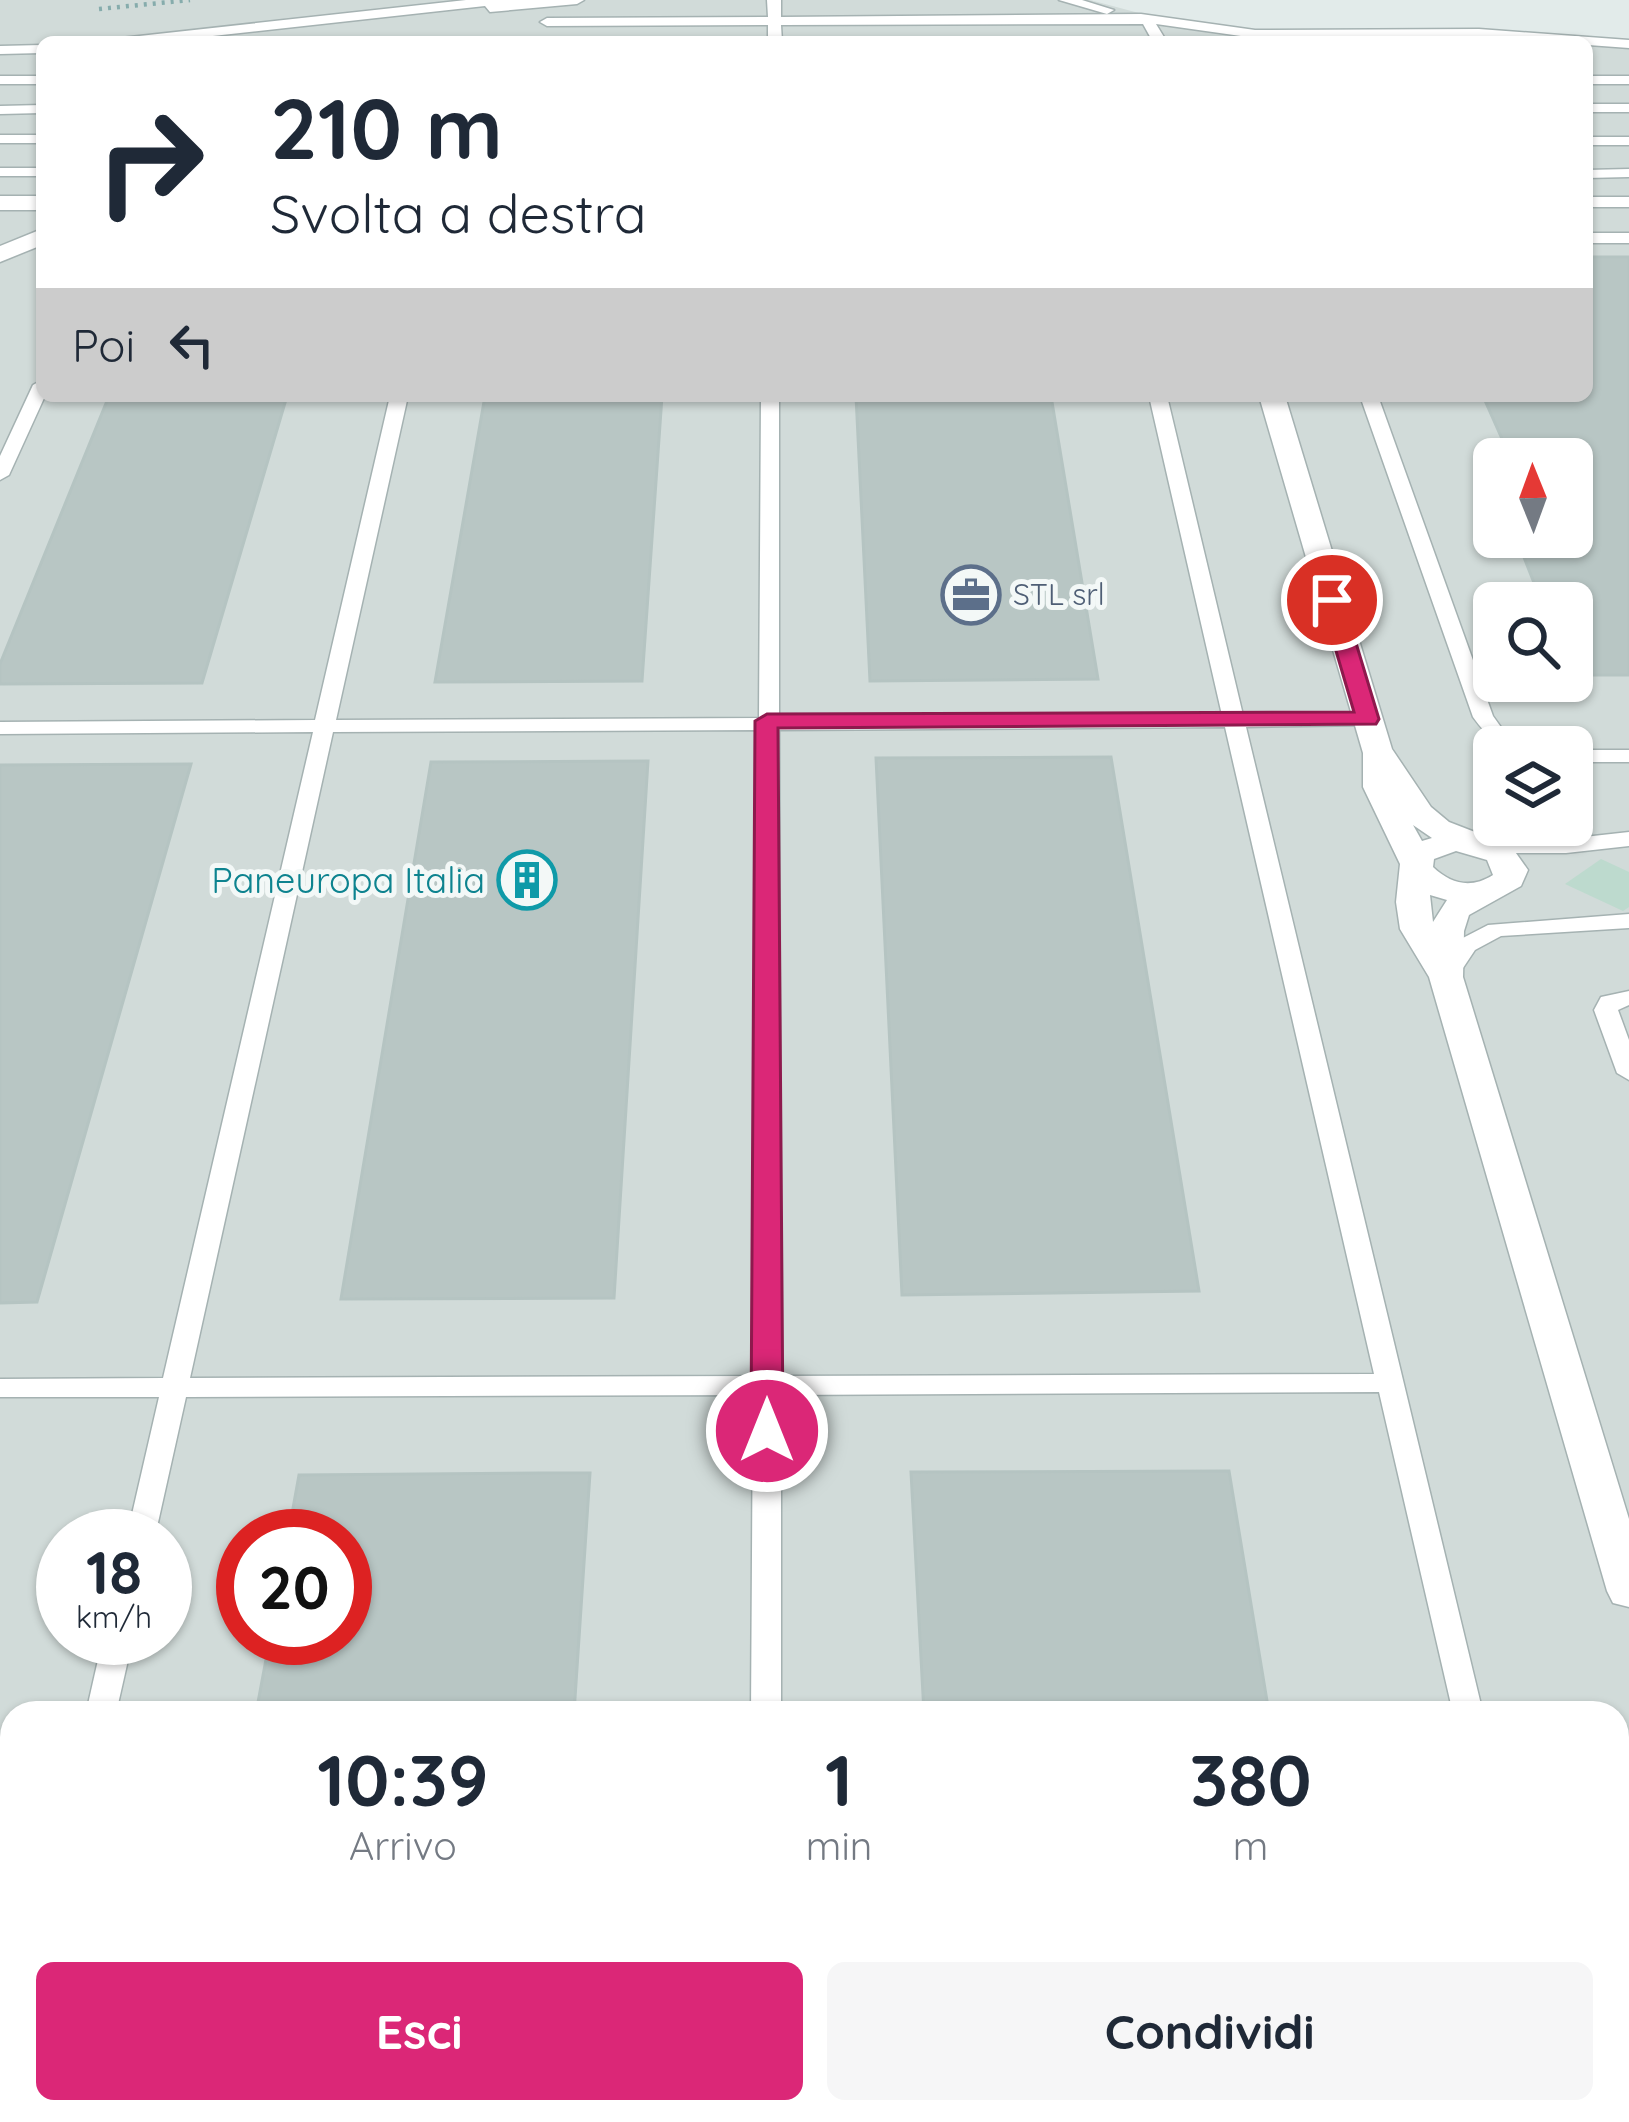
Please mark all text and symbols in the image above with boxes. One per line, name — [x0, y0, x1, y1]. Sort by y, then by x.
text: 210 m — [270, 75, 503, 180]
icon: right — [72, 84, 228, 240]
text: Svolta a destra — [270, 179, 647, 247]
icon: left — [159, 312, 225, 378]
text: Poi — [72, 317, 135, 373]
north arrow — [1473, 438, 1593, 558]
map controls — [1473, 438, 1593, 846]
pin — [1281, 549, 1383, 651]
office icon: STL srl — [940, 564, 1002, 626]
icon: arrive — [1299, 567, 1365, 633]
place label: STL srl — [1013, 575, 1105, 613]
button: search — [1473, 582, 1593, 702]
button: layers — [1473, 726, 1593, 846]
building icon: Paneuropa Italia — [496, 849, 558, 911]
place label: Paneuropa Italia — [211, 857, 485, 902]
position arrow — [704, 1368, 830, 1494]
speed limit sign: 20 — [216, 1509, 372, 1665]
text: 18 — [86, 1534, 142, 1609]
text: km/h — [76, 1598, 152, 1636]
text: 10:39 — [317, 1734, 489, 1824]
text: 1 — [825, 1734, 853, 1824]
text: 380 — [1189, 1734, 1312, 1824]
text: Arrivo — [349, 1821, 457, 1870]
text: min — [806, 1821, 872, 1870]
text: m — [1233, 1821, 1268, 1870]
button: Esci — [36, 1962, 803, 2100]
button: Condividi — [827, 1962, 1593, 2100]

